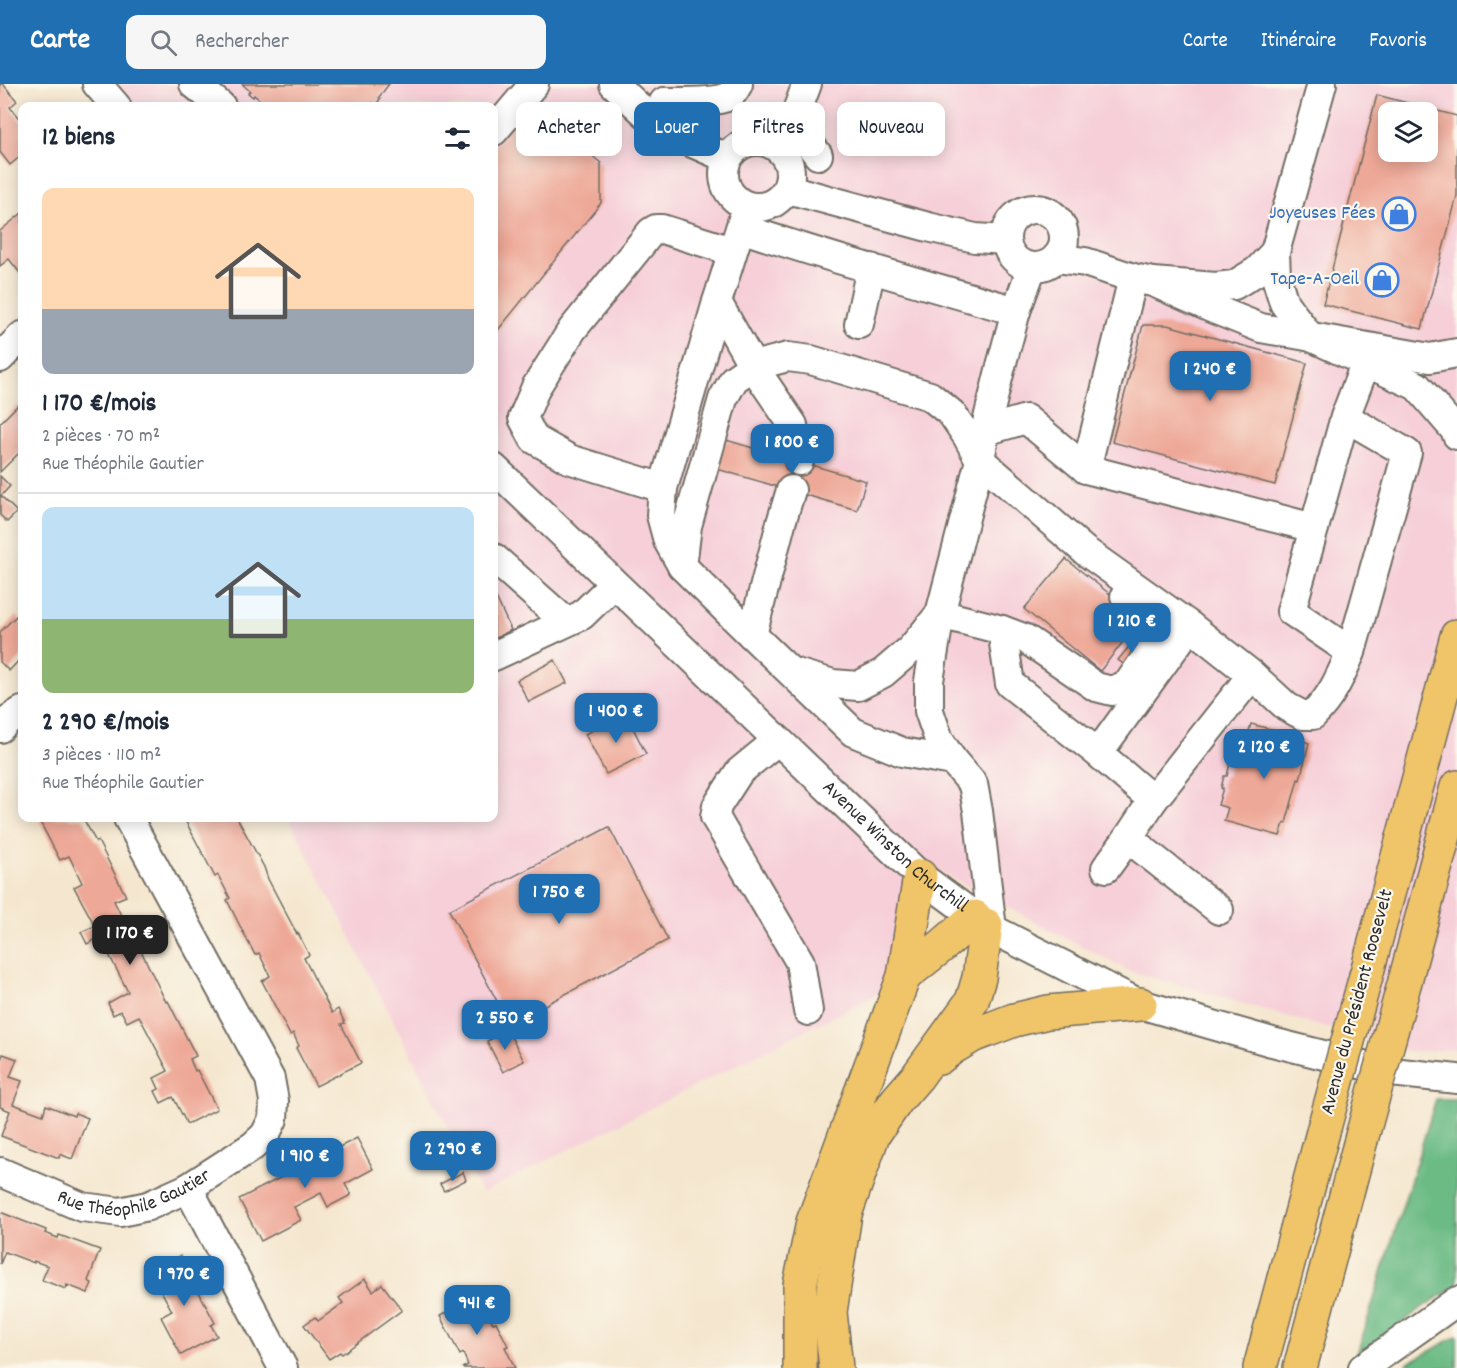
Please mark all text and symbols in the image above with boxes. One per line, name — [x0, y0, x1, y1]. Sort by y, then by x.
search box — [126, 15, 546, 69]
text: Carte — [30, 22, 90, 62]
icon: search — [147, 26, 180, 59]
text: Rechercher — [195, 27, 289, 58]
text: Carte — [1183, 27, 1228, 57]
text: Itinéraire — [1261, 27, 1336, 57]
text: Favoris — [1369, 27, 1427, 57]
chip: Acheter — [516, 102, 622, 156]
chip: Louer — [634, 102, 720, 156]
chip: Filtres — [732, 102, 825, 156]
chip: Nouveau — [837, 102, 945, 156]
map controls — [1378, 102, 1438, 162]
button: layers — [1378, 102, 1438, 162]
text: 12 biens — [42, 120, 115, 157]
icon: filters — [441, 122, 474, 155]
shop icon: Joyeuses Fées — [1381, 196, 1417, 232]
place label: Joyeuses Fées — [1269, 200, 1376, 228]
icon: home — [204, 227, 312, 335]
shop icon: Tape-A-Oeil — [1364, 262, 1400, 298]
place label: Tape-A-Oeil — [1270, 266, 1359, 294]
pin: 1 240 € — [1155, 351, 1265, 402]
text: 1 240 € — [1184, 356, 1236, 384]
text: 1 170 €/mois — [42, 386, 156, 423]
text: 2 pièces · 70 m² — [42, 423, 160, 451]
pin: 1 800 € — [737, 424, 847, 475]
text: 1 800 € — [765, 429, 819, 457]
text: Rue Théophile Gautier — [42, 451, 204, 479]
icon: home — [204, 546, 312, 654]
pin: 1 210 € — [1077, 603, 1187, 654]
text: 1 210 € — [1108, 608, 1156, 636]
pin: 1 400 € — [561, 693, 671, 744]
text: 1 400 € — [589, 698, 643, 726]
text: 2 290 €/mois — [42, 705, 170, 742]
pin: 2 120 € — [1209, 729, 1319, 780]
text: 2 120 € — [1237, 734, 1291, 762]
text: 3 pièces · 110 m² — [42, 742, 161, 770]
text: Rue Théophile Gautier — [42, 770, 204, 798]
street label: Avenue Winston Churchill — [815, 775, 974, 921]
pin: 1 750 € — [504, 874, 614, 925]
text: 1 750 € — [533, 879, 585, 907]
street label: Avenue du Président Roosevelt — [1314, 886, 1402, 1118]
pin: 1 170 € — [75, 915, 185, 966]
text: 1 170 € — [106, 920, 154, 948]
pin: 2 550 € — [450, 1000, 560, 1051]
text: 2 550 € — [476, 1005, 534, 1033]
pin: 2 290 € — [398, 1131, 508, 1182]
text: 2 290 € — [424, 1136, 482, 1164]
pin: 1 910 € — [250, 1138, 360, 1189]
text: 1 910 € — [280, 1143, 330, 1171]
street label: Rue Théophile Gautier — [52, 1162, 217, 1226]
pin: 1 970 € — [129, 1256, 239, 1307]
text: 1 970 € — [158, 1261, 210, 1289]
pin: 941 € — [435, 1285, 519, 1336]
text: 941 € — [458, 1290, 496, 1318]

